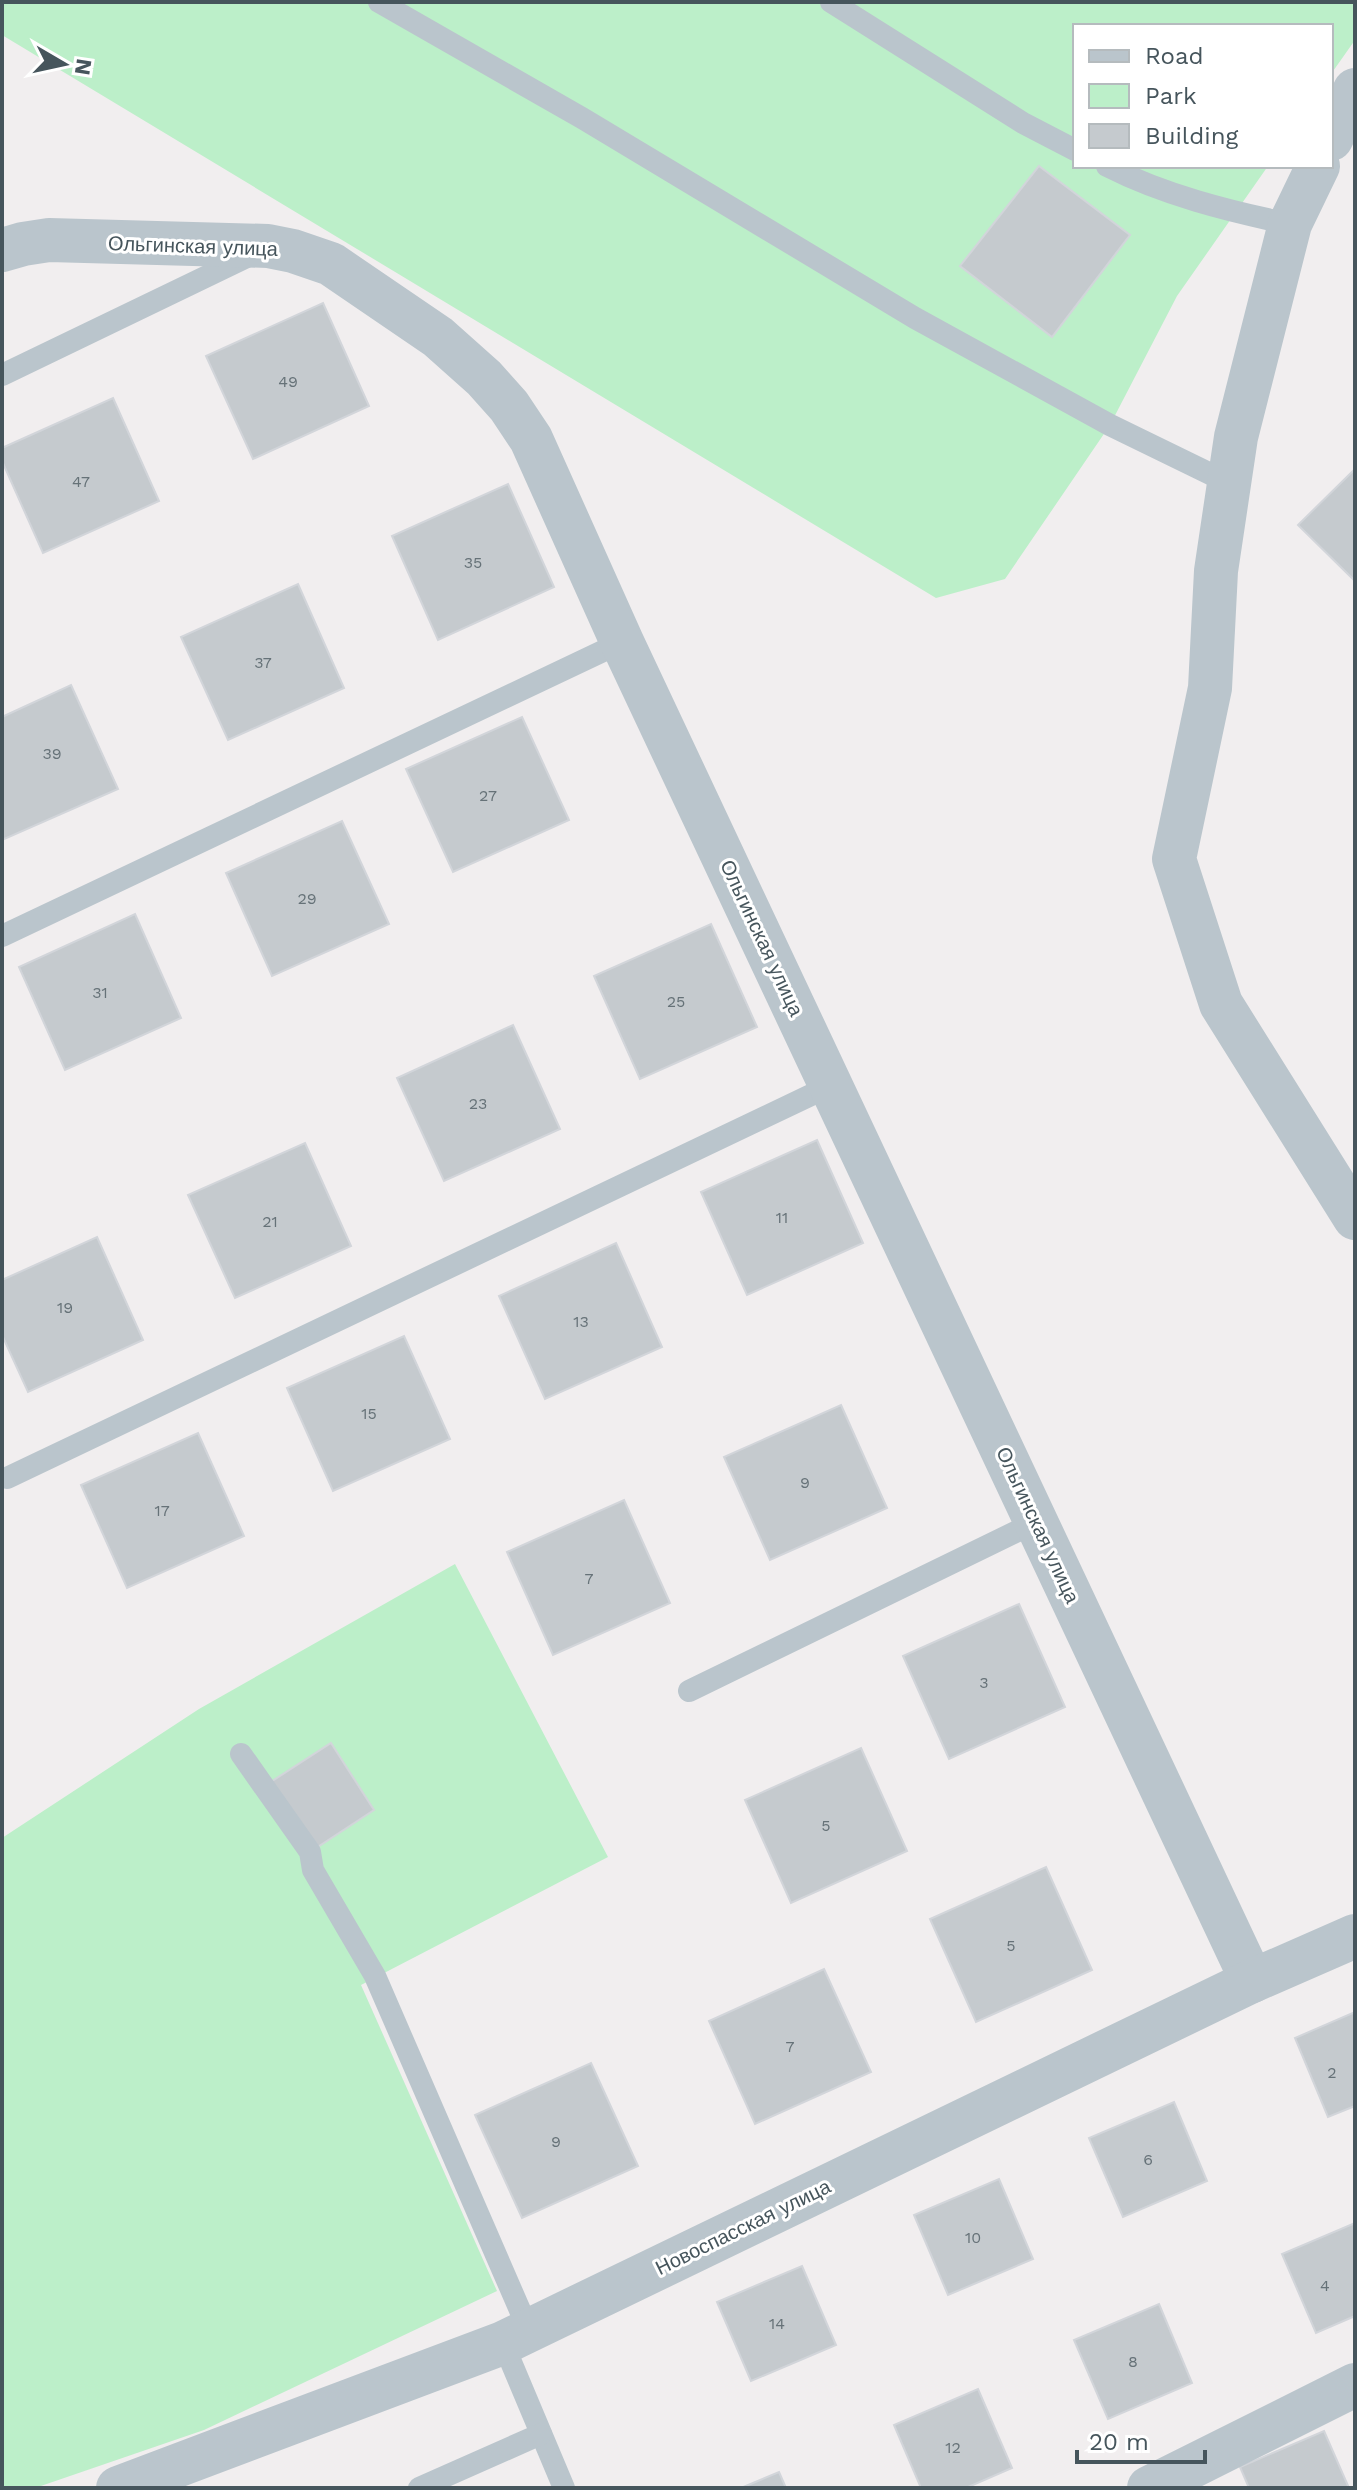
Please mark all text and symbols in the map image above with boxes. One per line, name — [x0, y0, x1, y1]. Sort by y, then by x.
north arrow — [24, 24, 104, 104]
legend — [1073, 24, 1333, 168]
text: Road — [1145, 42, 1204, 70]
text: N — [70, 57, 97, 77]
text: Park — [1145, 82, 1197, 110]
text: Building — [1145, 122, 1238, 150]
street label: Ольгинская улица — [108, 231, 279, 261]
house number: 49 — [278, 372, 298, 391]
house number: 47 — [72, 472, 90, 491]
house number: 35 — [464, 553, 482, 572]
house number: 37 — [254, 653, 272, 672]
house number: 39 — [42, 744, 62, 763]
house number: 27 — [479, 786, 497, 805]
street label: Ольгинская улица — [715, 856, 809, 1021]
house number: 29 — [297, 889, 317, 908]
house number: 31 — [92, 983, 108, 1002]
house number: 25 — [667, 992, 685, 1011]
house number: 23 — [469, 1094, 487, 1113]
house number: 11 — [776, 1208, 788, 1227]
house number: 21 — [262, 1212, 278, 1231]
house number: 19 — [57, 1298, 73, 1317]
house number: 13 — [573, 1312, 589, 1331]
house number: 15 — [361, 1404, 377, 1423]
street label: Ольгинская улица — [991, 1443, 1085, 1608]
house number: 9 — [800, 1473, 810, 1492]
house number: 17 — [154, 1501, 170, 1520]
house number: 7 — [585, 1569, 594, 1588]
house number: 3 — [979, 1673, 989, 1692]
house number: 5 — [821, 1816, 831, 1835]
house number: 5 — [1006, 1936, 1016, 1955]
house number: 7 — [786, 2037, 795, 2056]
house number: 2 — [1327, 2063, 1337, 2082]
house number: 9 — [551, 2132, 561, 2151]
house number: 6 — [1143, 2150, 1153, 2169]
street label: Новоспасская улица — [651, 2174, 835, 2280]
house number: 10 — [965, 2228, 981, 2247]
house number: 4 — [1320, 2276, 1330, 2295]
house number: 14 — [769, 2314, 785, 2333]
house number: 8 — [1128, 2352, 1138, 2371]
scale bar — [1077, 2414, 1205, 2464]
text: 20 m — [1089, 2428, 1149, 2456]
house number: 12 — [945, 2438, 961, 2457]

